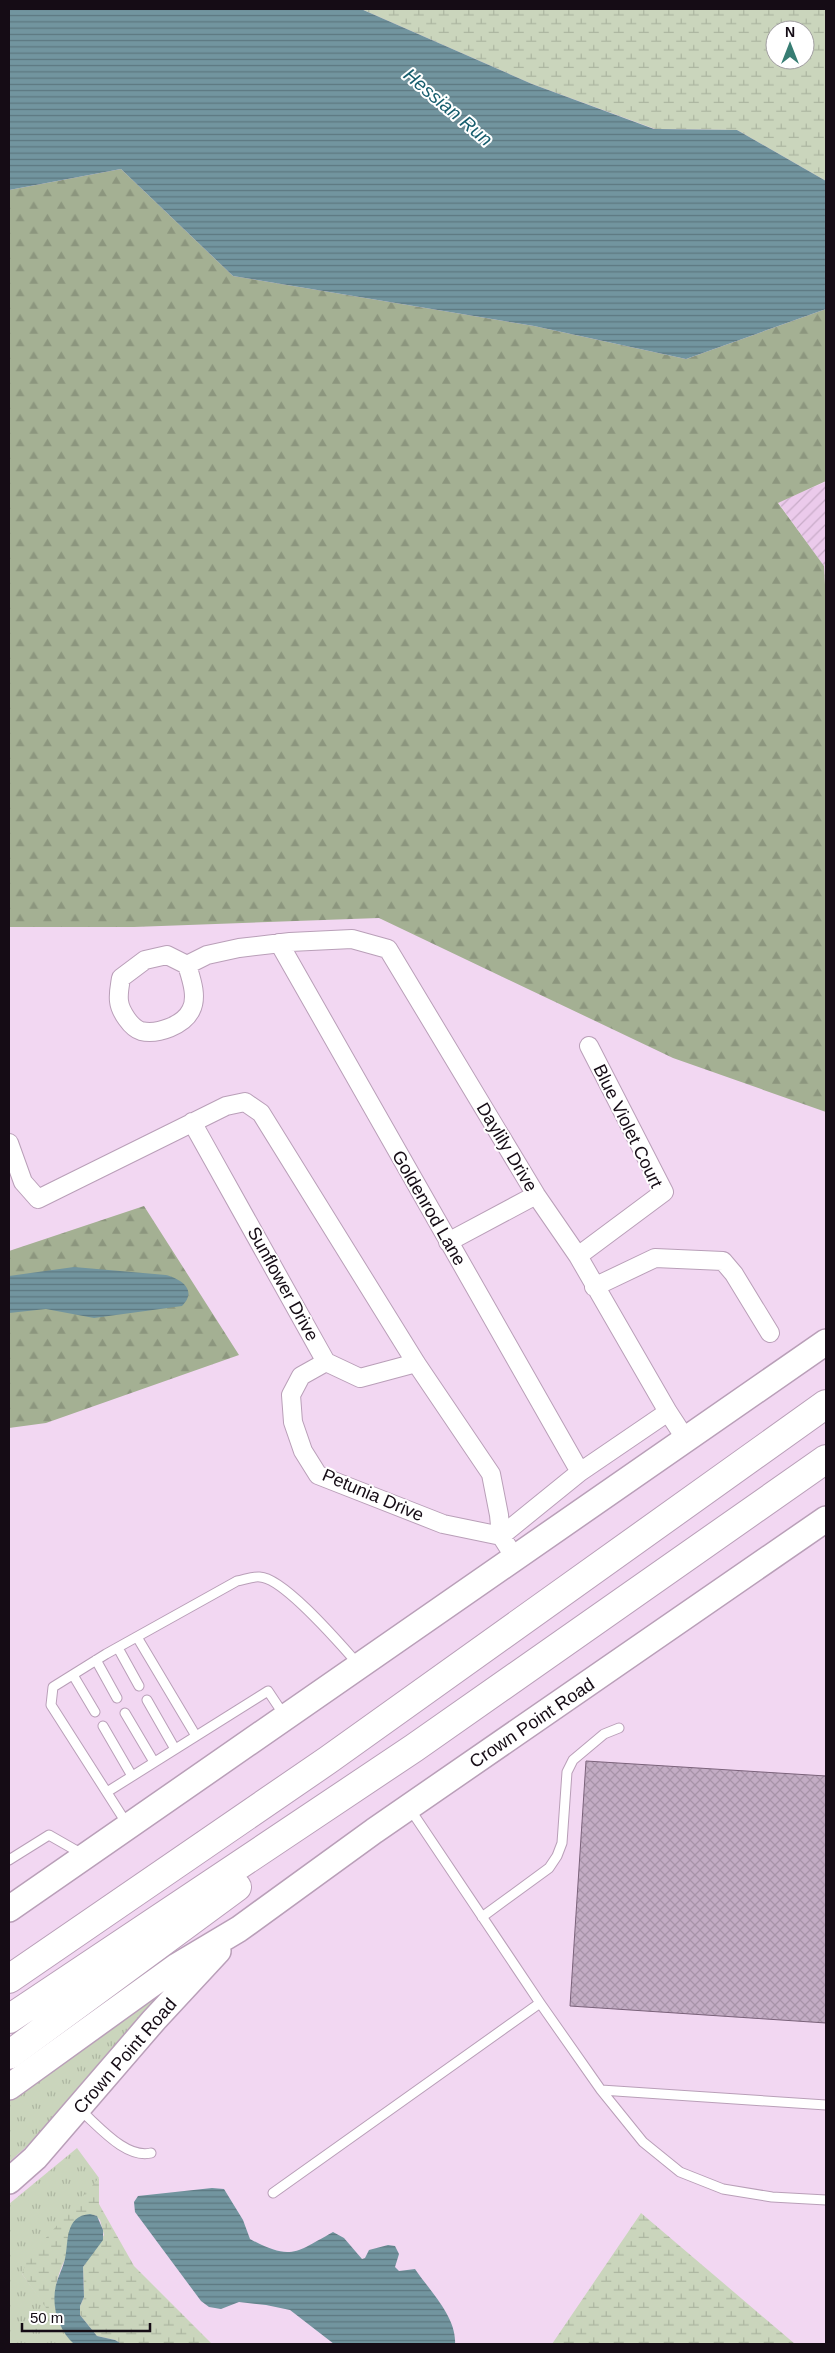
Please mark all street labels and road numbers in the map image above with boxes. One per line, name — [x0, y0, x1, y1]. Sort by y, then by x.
street label: Blue Violet Court — [589, 1061, 667, 1191]
street label: Daylily Drive — [473, 1099, 541, 1195]
street label: Goldenrod Lane — [388, 1147, 470, 1269]
street label: Sunflower Drive — [243, 1224, 323, 1344]
street label: Petunia Drive — [319, 1465, 427, 1525]
street label: Crown Point Road — [466, 1674, 598, 1772]
street label: Crown Point Road — [70, 1994, 180, 2118]

